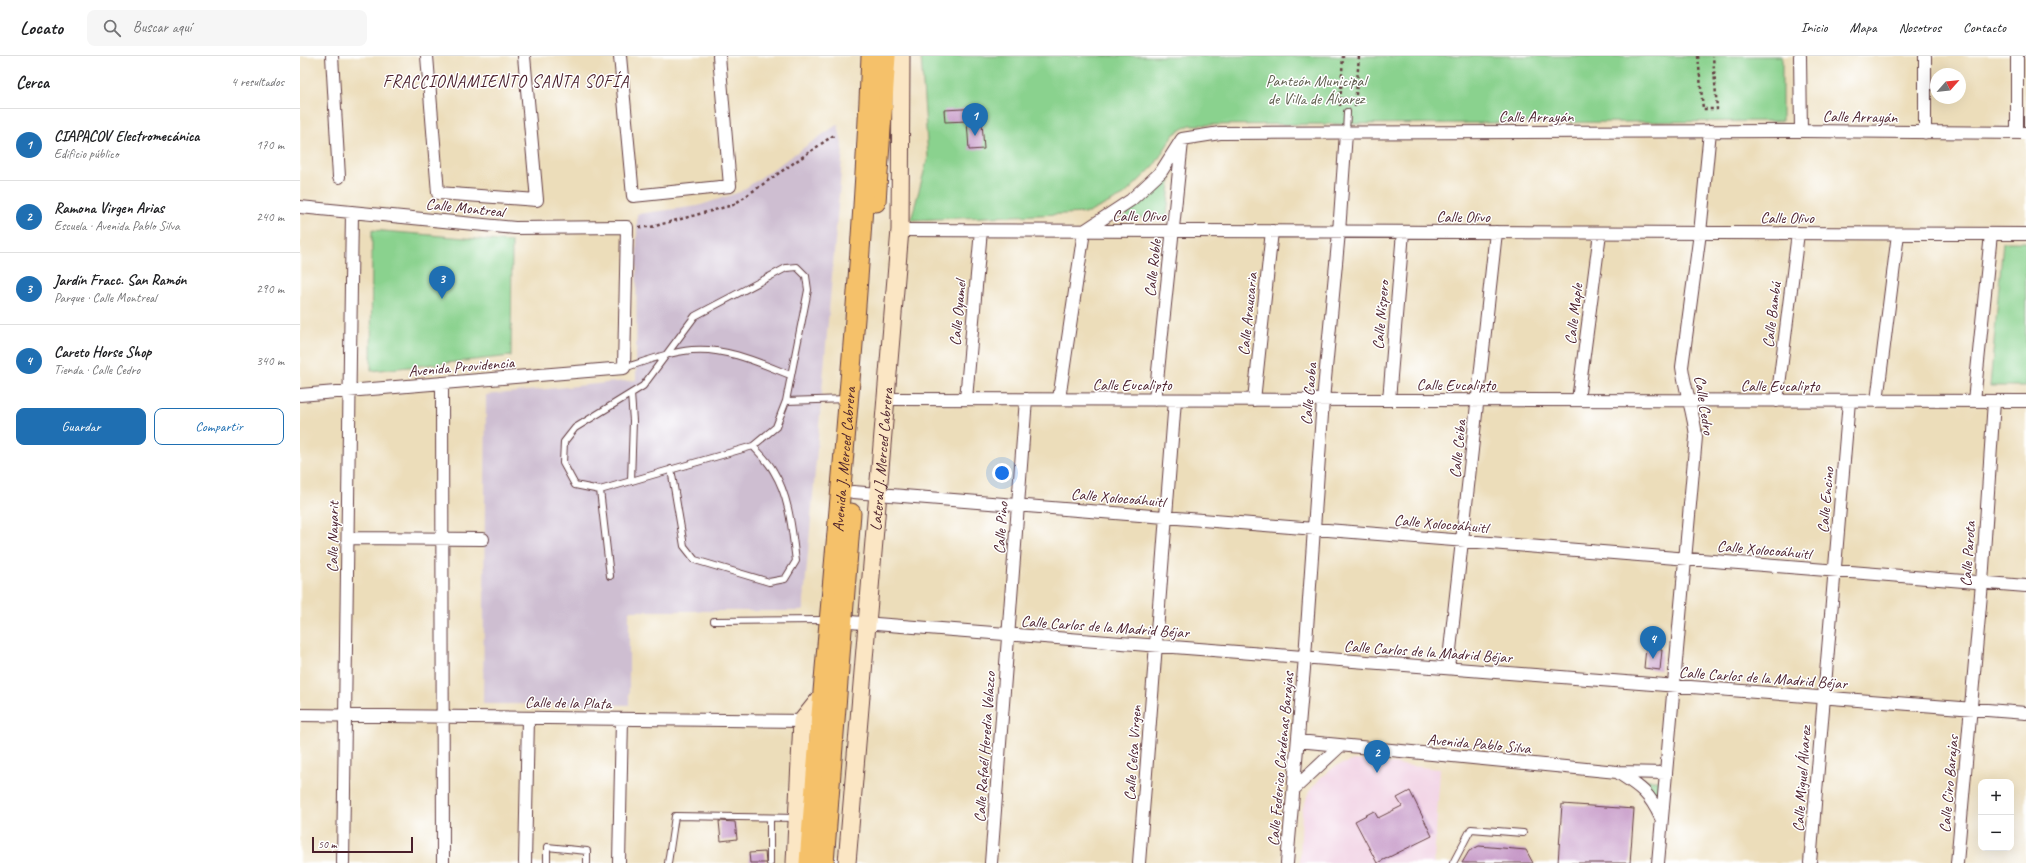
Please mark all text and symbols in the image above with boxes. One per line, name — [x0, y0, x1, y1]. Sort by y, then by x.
search box — [87, 10, 367, 46]
text: Locato — [20, 16, 63, 40]
icon: search — [101, 17, 123, 39]
text: Buscar aquí — [133, 18, 192, 37]
text: Inicio — [1801, 19, 1828, 36]
text: Mapa — [1850, 19, 1877, 36]
text: Nosotros — [1899, 19, 1941, 36]
text: Contacto — [1963, 19, 2006, 36]
north arrow — [1930, 68, 1966, 104]
district label: FRACCIONAMIENTO SANTA SOFÍA — [383, 70, 630, 92]
park label: Panteón Municipal de Villa de Álvarez — [1266, 71, 1369, 109]
text: Cerca — [16, 72, 49, 93]
text: 4 resultados — [231, 74, 284, 90]
pin: 1 — [962, 103, 988, 136]
street label: Calle Arrayán — [1822, 106, 1898, 128]
street label: Calle Arrayán — [1499, 107, 1574, 127]
text: CIAPACOV Electromecánica — [54, 127, 200, 146]
text: 1 — [26, 137, 32, 153]
text: 170 m — [256, 137, 284, 153]
text: Edificio público — [54, 146, 119, 162]
street label: Calle Montreal — [425, 194, 508, 222]
text: Ramona Virgen Arias — [54, 199, 164, 218]
street label: Calle Olivo — [1112, 206, 1167, 226]
street label: Calle Olivo — [1436, 207, 1491, 227]
street label: Calle Olivo — [1760, 208, 1815, 228]
text: 2 — [26, 209, 32, 225]
text: 240 m — [256, 209, 284, 225]
text: Escuela · Avenida Pablo Silva — [54, 218, 180, 234]
street label: Calle Roble — [1140, 237, 1166, 298]
pin: 3 — [429, 266, 455, 299]
text: Jardín Fracc. San Ramón — [54, 271, 186, 290]
street label: Calle Araucaria — [1234, 271, 1262, 356]
street label: Calle Oyamel — [945, 276, 971, 347]
street label: Calle Níspero — [1368, 277, 1394, 350]
street label: Calle Bambú — [1758, 279, 1786, 349]
text: 3 — [26, 281, 32, 297]
text: 290 m — [256, 281, 284, 297]
street label: Calle Maple — [1560, 281, 1588, 346]
text: Parque · Calle Montreal — [54, 290, 157, 306]
text: Careto Horse Shop — [54, 343, 151, 362]
street label: Avenida Providencia — [407, 352, 516, 382]
text: 4 — [26, 353, 32, 369]
text: 340 m — [256, 353, 284, 369]
street label: Calle Caoba — [1296, 361, 1322, 426]
text: Tienda · Calle Cedro — [54, 362, 140, 378]
street label: Calle Cedro — [1689, 374, 1719, 438]
street label: Calle Eucalipto — [1092, 375, 1173, 395]
street label: Calle Eucalipto — [1416, 375, 1497, 395]
street label: Calle Eucalipto — [1740, 376, 1821, 396]
street label: Avenida J. Merced Cabrera — [828, 385, 861, 533]
street label: Lateral J. Merced Cabrera — [866, 386, 898, 532]
button: Guardar — [16, 408, 146, 445]
button: Compartir — [154, 408, 284, 445]
street label: Calle Ceiba — [1445, 417, 1471, 479]
your location — [992, 463, 1012, 483]
street label: Calle Encino — [1813, 465, 1839, 534]
street label: Calle Xolocoáhuitl — [1070, 484, 1169, 512]
street label: Calle Nayarit — [322, 500, 344, 573]
street label: Calle Pino — [989, 500, 1013, 555]
street label: Calle Xolocoáhuitl — [1393, 510, 1492, 538]
street label: Calle Parota — [1956, 519, 1980, 587]
street label: Calle Xolocoáhuitl — [1716, 536, 1815, 564]
street label: Calle Carlos de la Madrid Béjar — [1020, 611, 1191, 643]
pin: 4 — [1640, 626, 1666, 659]
street label: Calle Carlos de la Madrid Béjar — [1343, 636, 1514, 668]
street label: Calle Carlos de la Madrid Béjar — [1678, 662, 1849, 694]
street label: Calle Rafaél Heredia Velazco — [970, 670, 1000, 823]
street label: Calle Federico Cárdenas Barajas — [1263, 670, 1299, 847]
street label: Calle de la Plata — [525, 692, 613, 714]
street label: Calle Celsa Virgen — [1120, 704, 1146, 801]
street label: Calle Miguel Álvarez — [1788, 724, 1816, 833]
street label: Avenida Pablo Silva — [1426, 730, 1533, 759]
street label: Calle Ciro Barajas — [1935, 733, 1963, 834]
pin: 2 — [1364, 740, 1390, 773]
map controls — [1978, 779, 2014, 851]
button: + — [1978, 779, 2014, 815]
button: − — [1978, 815, 2014, 851]
scale bar — [312, 835, 413, 854]
text: 50 m — [318, 837, 337, 851]

